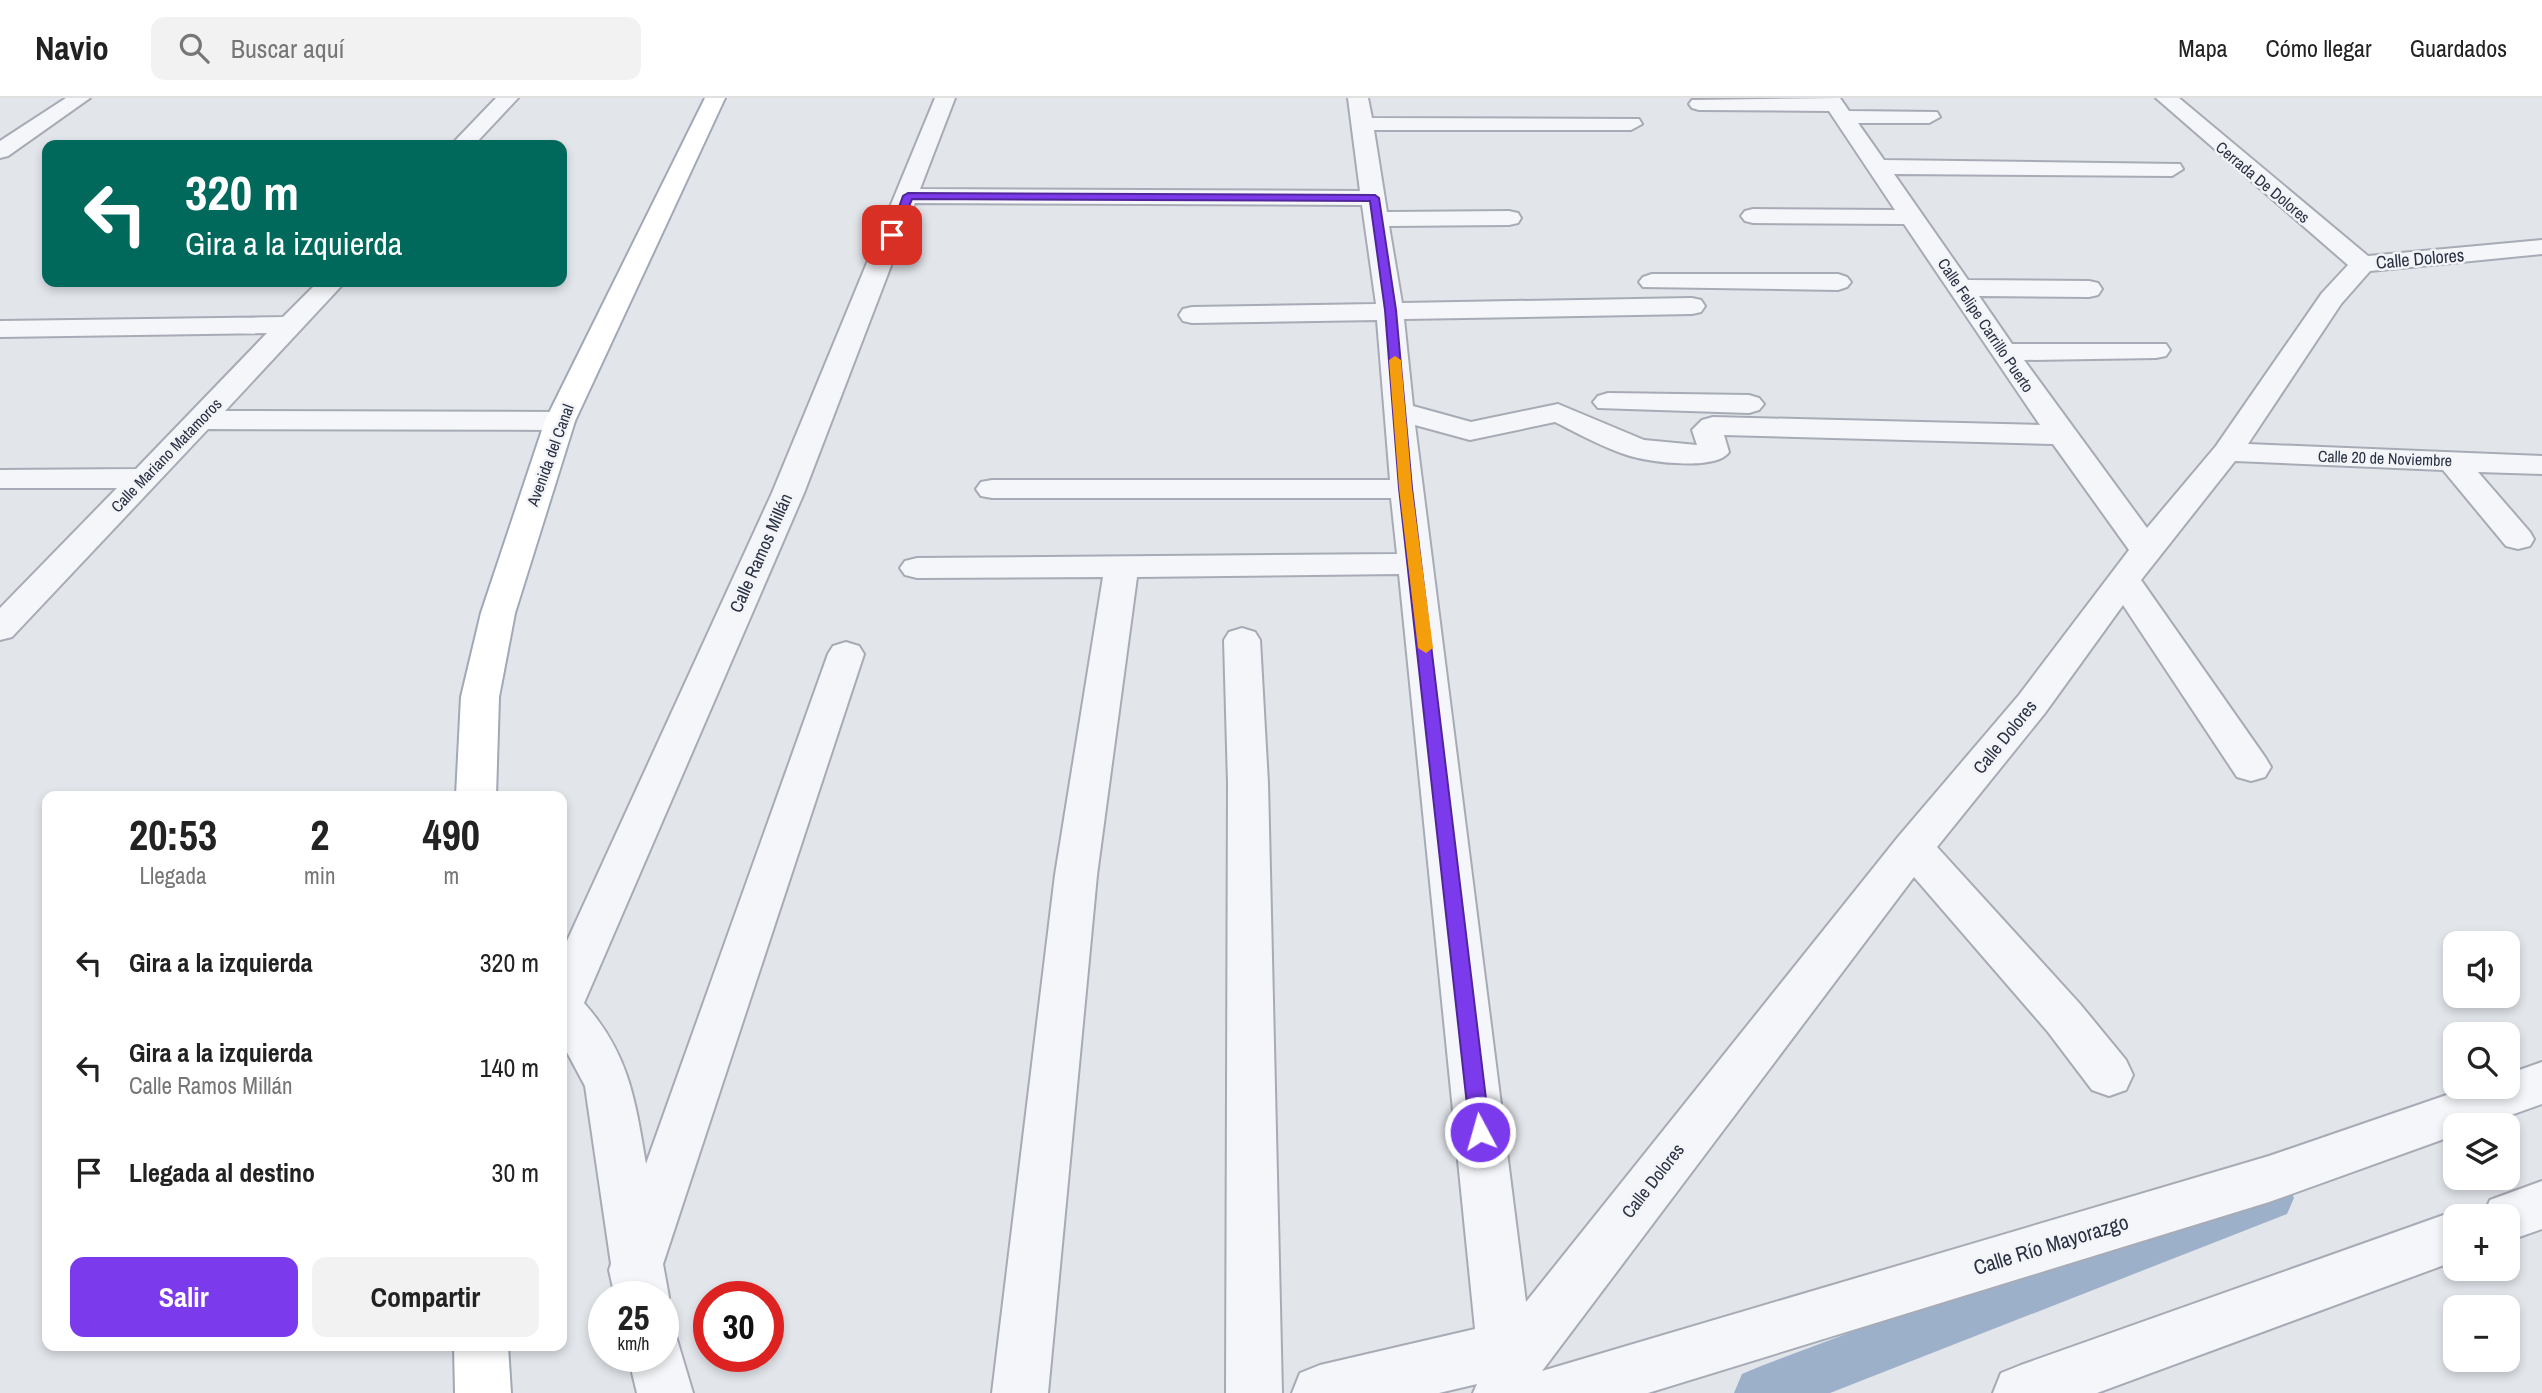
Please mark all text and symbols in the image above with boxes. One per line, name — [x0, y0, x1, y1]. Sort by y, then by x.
search box — [151, 17, 641, 80]
text: Navio — [35, 26, 109, 70]
icon: search — [175, 29, 213, 67]
text: Buscar aquí — [231, 31, 344, 66]
text: Mapa — [2178, 32, 2228, 64]
text: Cómo llegar — [2266, 32, 2372, 64]
text: Guardados — [2410, 32, 2507, 64]
street label: Cerrada De Dolores — [2211, 136, 2315, 228]
text: 320 m — [185, 159, 299, 225]
icon: left — [70, 168, 161, 259]
pin — [862, 205, 922, 265]
icon: arrive — [873, 216, 911, 254]
text: Gira a la izquierda — [185, 222, 402, 265]
street label: Calle Dolores — [2375, 242, 2465, 275]
street label: Calle Felipe Carrillo Puerto — [1933, 254, 2039, 396]
street label: Calle Mariano Matamoros — [106, 393, 226, 517]
street label: Avenida del Canal — [521, 401, 579, 510]
street label: Calle 20 de Noviembre — [2318, 445, 2452, 471]
street label: Calle Ramos Millán — [723, 489, 798, 616]
street label: Calle Dolores — [1967, 694, 2042, 779]
text: 20:53 — [129, 807, 217, 863]
text: 2 — [310, 807, 329, 863]
text: 490 — [423, 807, 480, 863]
text: Llegada — [139, 860, 207, 891]
text: min — [304, 860, 336, 891]
text: m — [443, 860, 459, 891]
map controls — [2443, 931, 2520, 1372]
button: sound — [2443, 931, 2520, 1008]
icon: left — [70, 944, 108, 982]
text: Gira a la izquierda — [129, 945, 313, 980]
text: 320 m — [480, 945, 539, 980]
button: search — [2443, 1022, 2520, 1099]
text: Gira a la izquierda — [129, 1035, 313, 1070]
icon: left — [70, 1049, 108, 1087]
text: 140 m — [480, 1050, 539, 1085]
text: Calle Ramos Millán — [129, 1070, 292, 1101]
position arrow — [1443, 1095, 1517, 1169]
button: layers — [2443, 1113, 2520, 1190]
street label: Calle Dolores — [1615, 1138, 1690, 1223]
icon: arrive — [70, 1154, 108, 1192]
text: Llegada al destino — [129, 1155, 315, 1190]
text: 30 m — [492, 1155, 539, 1190]
button: + — [2443, 1204, 2520, 1281]
street label: Calle Río Mayorazgo — [1970, 1207, 2132, 1282]
button: Salir — [70, 1257, 298, 1337]
button: Compartir — [312, 1257, 539, 1337]
speed limit sign: 30 — [693, 1281, 784, 1372]
text: 25 — [618, 1294, 649, 1341]
button: − — [2443, 1295, 2520, 1372]
text: km/h — [618, 1331, 650, 1356]

